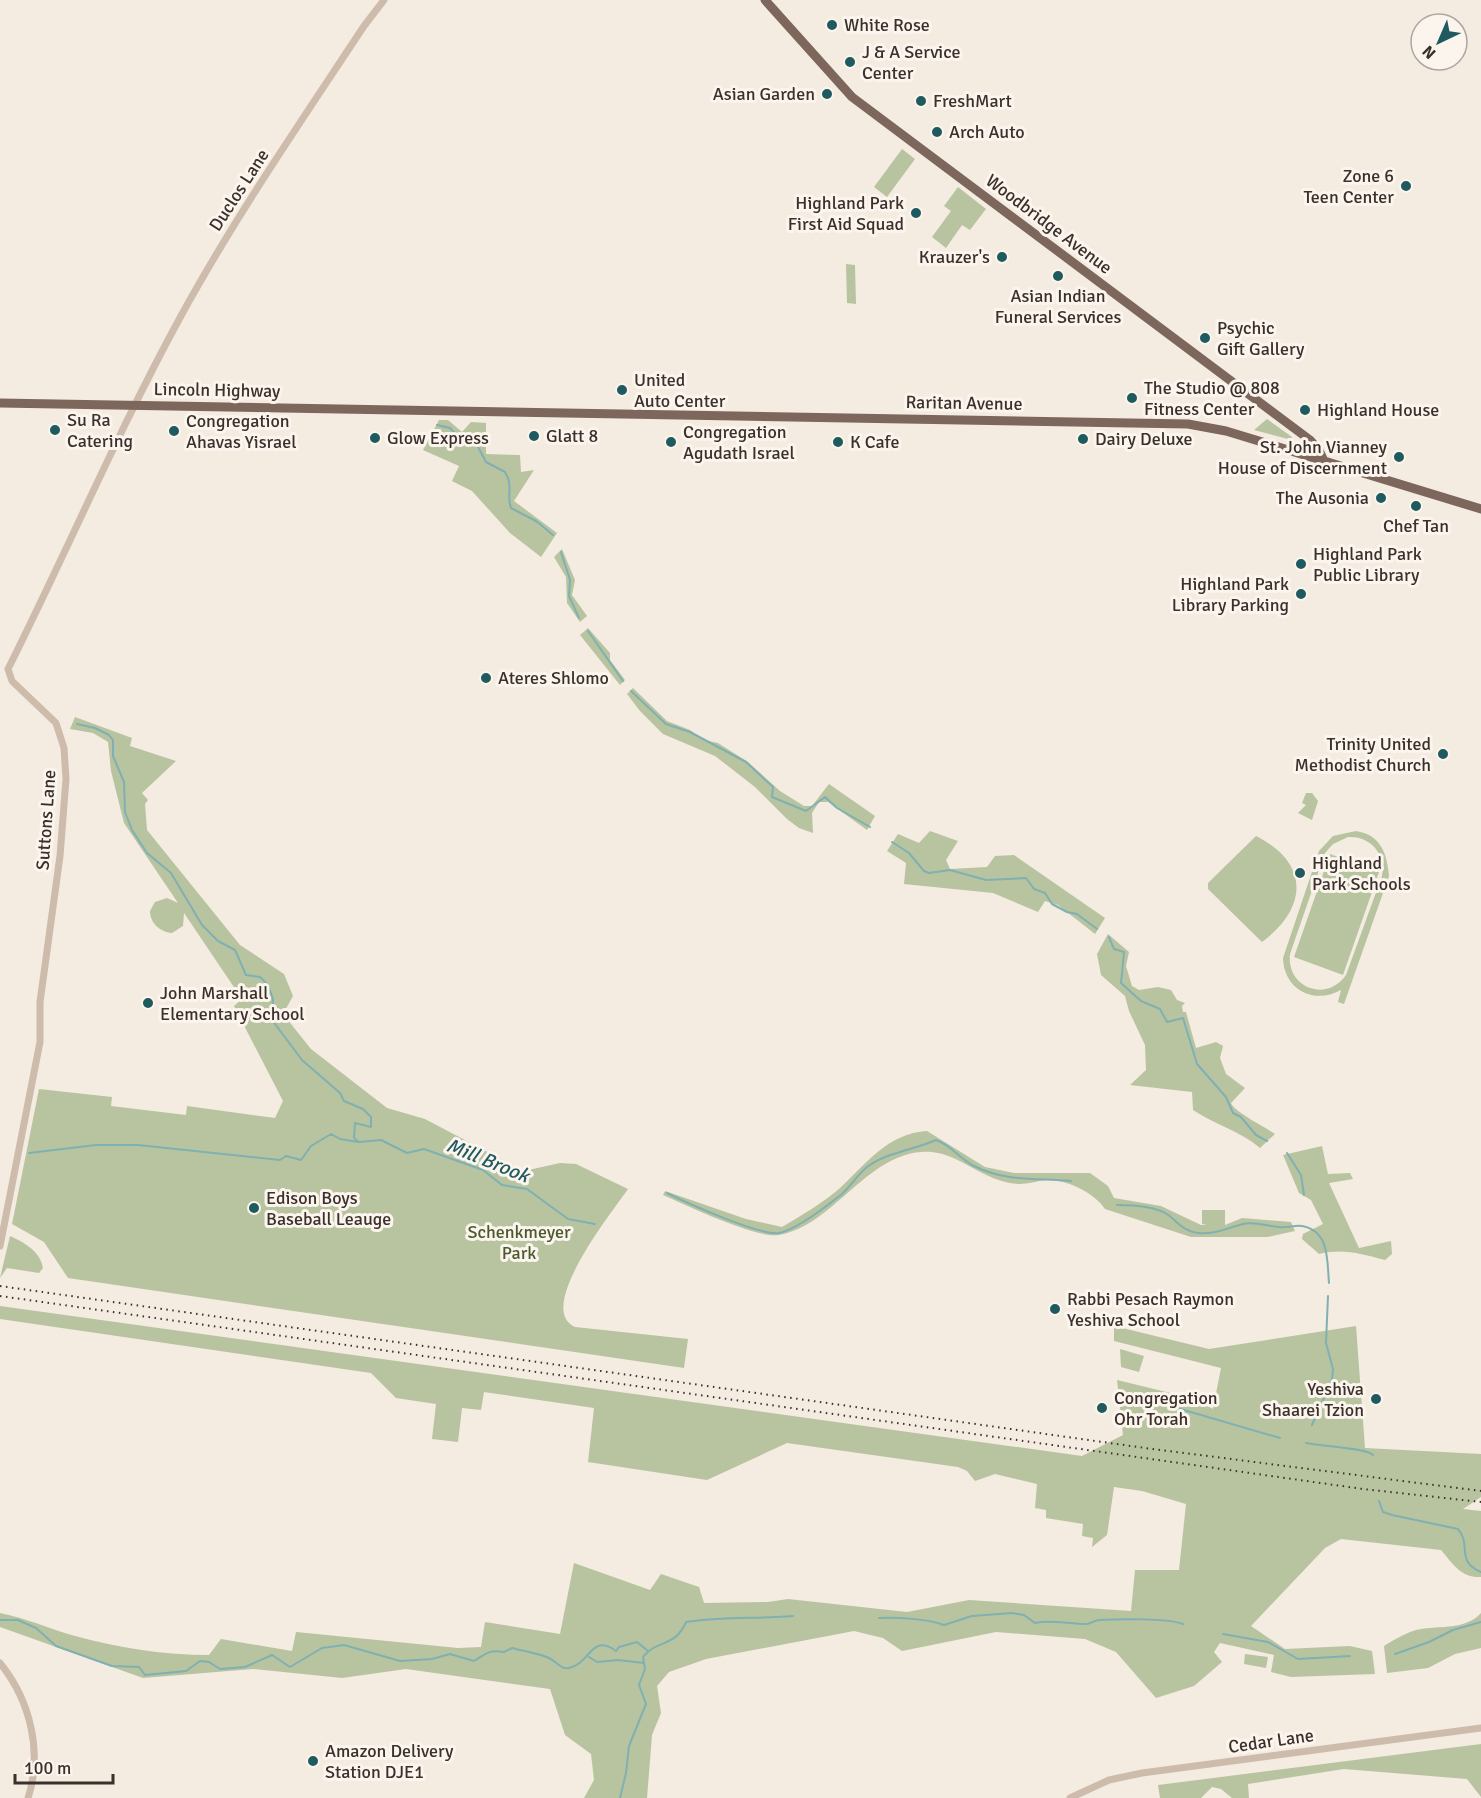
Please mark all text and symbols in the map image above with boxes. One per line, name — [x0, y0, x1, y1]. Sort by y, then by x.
north arrow — [1409, 12, 1469, 72]
place label: White Rose — [844, 14, 930, 36]
marker: White Rose — [825, 18, 839, 32]
place label: J & A Service Center — [862, 41, 961, 84]
text: N — [1418, 41, 1440, 63]
marker: J & A Service Center — [843, 55, 857, 69]
place label: Asian Garden — [713, 83, 815, 105]
marker: Asian Garden — [820, 87, 834, 101]
place label: FreshMart — [933, 90, 1012, 112]
marker: FreshMart — [914, 94, 928, 108]
place label: Arch Auto — [949, 121, 1025, 143]
marker: Arch Auto — [930, 125, 944, 139]
street label: Duclos Lane — [204, 145, 274, 235]
place label: Zone 6 Teen Center — [1304, 165, 1394, 208]
street label: Woodbridge Avenue — [981, 169, 1117, 279]
marker: Zone 6 Teen Center — [1399, 179, 1413, 193]
place label: Highland Park First Aid Squad — [788, 192, 904, 235]
marker: Highland Park First Aid Squad — [909, 206, 923, 220]
place label: Krauzer's — [919, 246, 990, 268]
marker: Krauzer's — [995, 250, 1009, 264]
marker: Asian Indian Funeral Services — [1051, 269, 1065, 283]
place label: Asian Indian Funeral Services — [995, 285, 1121, 328]
place label: Psychic Gift Gallery — [1217, 317, 1305, 360]
marker: Psychic Gift Gallery — [1198, 331, 1212, 345]
place label: United Auto Center — [634, 369, 726, 412]
place label: The Studio @ 808 Fitness Center — [1144, 377, 1280, 420]
street label: Lincoln Highway — [153, 378, 281, 402]
marker: United Auto Center — [615, 383, 629, 397]
street label: Raritan Avenue — [905, 391, 1023, 415]
marker: The Studio @ 808 Fitness Center — [1125, 391, 1139, 405]
place label: Highland House — [1317, 399, 1439, 421]
marker: Highland House — [1298, 403, 1312, 417]
place label: Su Ra Catering — [67, 409, 133, 452]
place label: Congregation Ahavas Yisrael — [186, 410, 296, 453]
place label: Congregation Agudath Israel — [683, 421, 795, 464]
marker: Su Ra Catering — [48, 423, 62, 437]
marker: Congregation Ahavas Yisrael — [167, 424, 181, 438]
place label: Glatt 8 — [546, 425, 598, 447]
place label: Glow Express — [387, 427, 489, 449]
place label: Dairy Deluxe — [1095, 428, 1193, 450]
marker: Glatt 8 — [527, 429, 541, 443]
marker: Glow Express — [368, 431, 382, 445]
place label: K Cafe — [850, 431, 899, 453]
marker: Dairy Deluxe — [1076, 432, 1090, 446]
marker: Congregation Agudath Israel — [664, 435, 678, 449]
marker: K Cafe — [831, 435, 845, 449]
place label: St. John Vianney House of Discernment — [1218, 436, 1388, 479]
marker: St. John Vianney House of Discernment — [1392, 450, 1406, 464]
place label: The Ausonia — [1276, 487, 1369, 509]
marker: The Ausonia — [1374, 491, 1388, 505]
marker: Chef Tan — [1409, 499, 1423, 513]
place label: Chef Tan — [1383, 515, 1449, 537]
place label: Highland Park Public Library — [1313, 543, 1422, 586]
marker: Highland Park Public Library — [1294, 557, 1308, 571]
place label: Highland Park Library Parking — [1172, 573, 1289, 616]
marker: Highland Park Library Parking — [1294, 587, 1308, 601]
place label: Ateres Shlomo — [498, 667, 609, 689]
marker: Ateres Shlomo — [479, 671, 493, 685]
place label: Trinity United Methodist Church — [1294, 733, 1431, 776]
marker: Trinity United Methodist Church — [1436, 747, 1450, 761]
street label: Suttons Lane — [32, 769, 60, 871]
place label: Highland Park Schools — [1312, 852, 1411, 895]
marker: Highland Park Schools — [1293, 866, 1307, 880]
place label: John Marshall Elementary School — [160, 982, 305, 1025]
marker: John Marshall Elementary School — [141, 996, 155, 1010]
water label: Mill Brook — [443, 1133, 535, 1189]
place label: Edison Boys Baseball Leauge — [266, 1187, 391, 1230]
marker: Edison Boys Baseball Leauge — [247, 1201, 261, 1215]
park label: Schenkmeyer Park — [467, 1221, 571, 1264]
place label: Rabbi Pesach Raymon Yeshiva School — [1067, 1288, 1234, 1331]
marker: Rabbi Pesach Raymon Yeshiva School — [1048, 1302, 1062, 1316]
place label: Yeshiva Shaarei Tzion — [1262, 1378, 1364, 1421]
place label: Congregation Ohr Torah — [1114, 1387, 1218, 1430]
marker: Yeshiva Shaarei Tzion — [1369, 1392, 1383, 1406]
marker: Congregation Ohr Torah — [1095, 1401, 1109, 1415]
street label: Cedar Lane — [1227, 1724, 1315, 1758]
place label: Amazon Delivery Station DJE1 — [325, 1740, 454, 1783]
scale bar — [15, 1747, 112, 1785]
marker: Amazon Delivery Station DJE1 — [306, 1754, 320, 1768]
text: 100 m — [24, 1757, 71, 1779]

